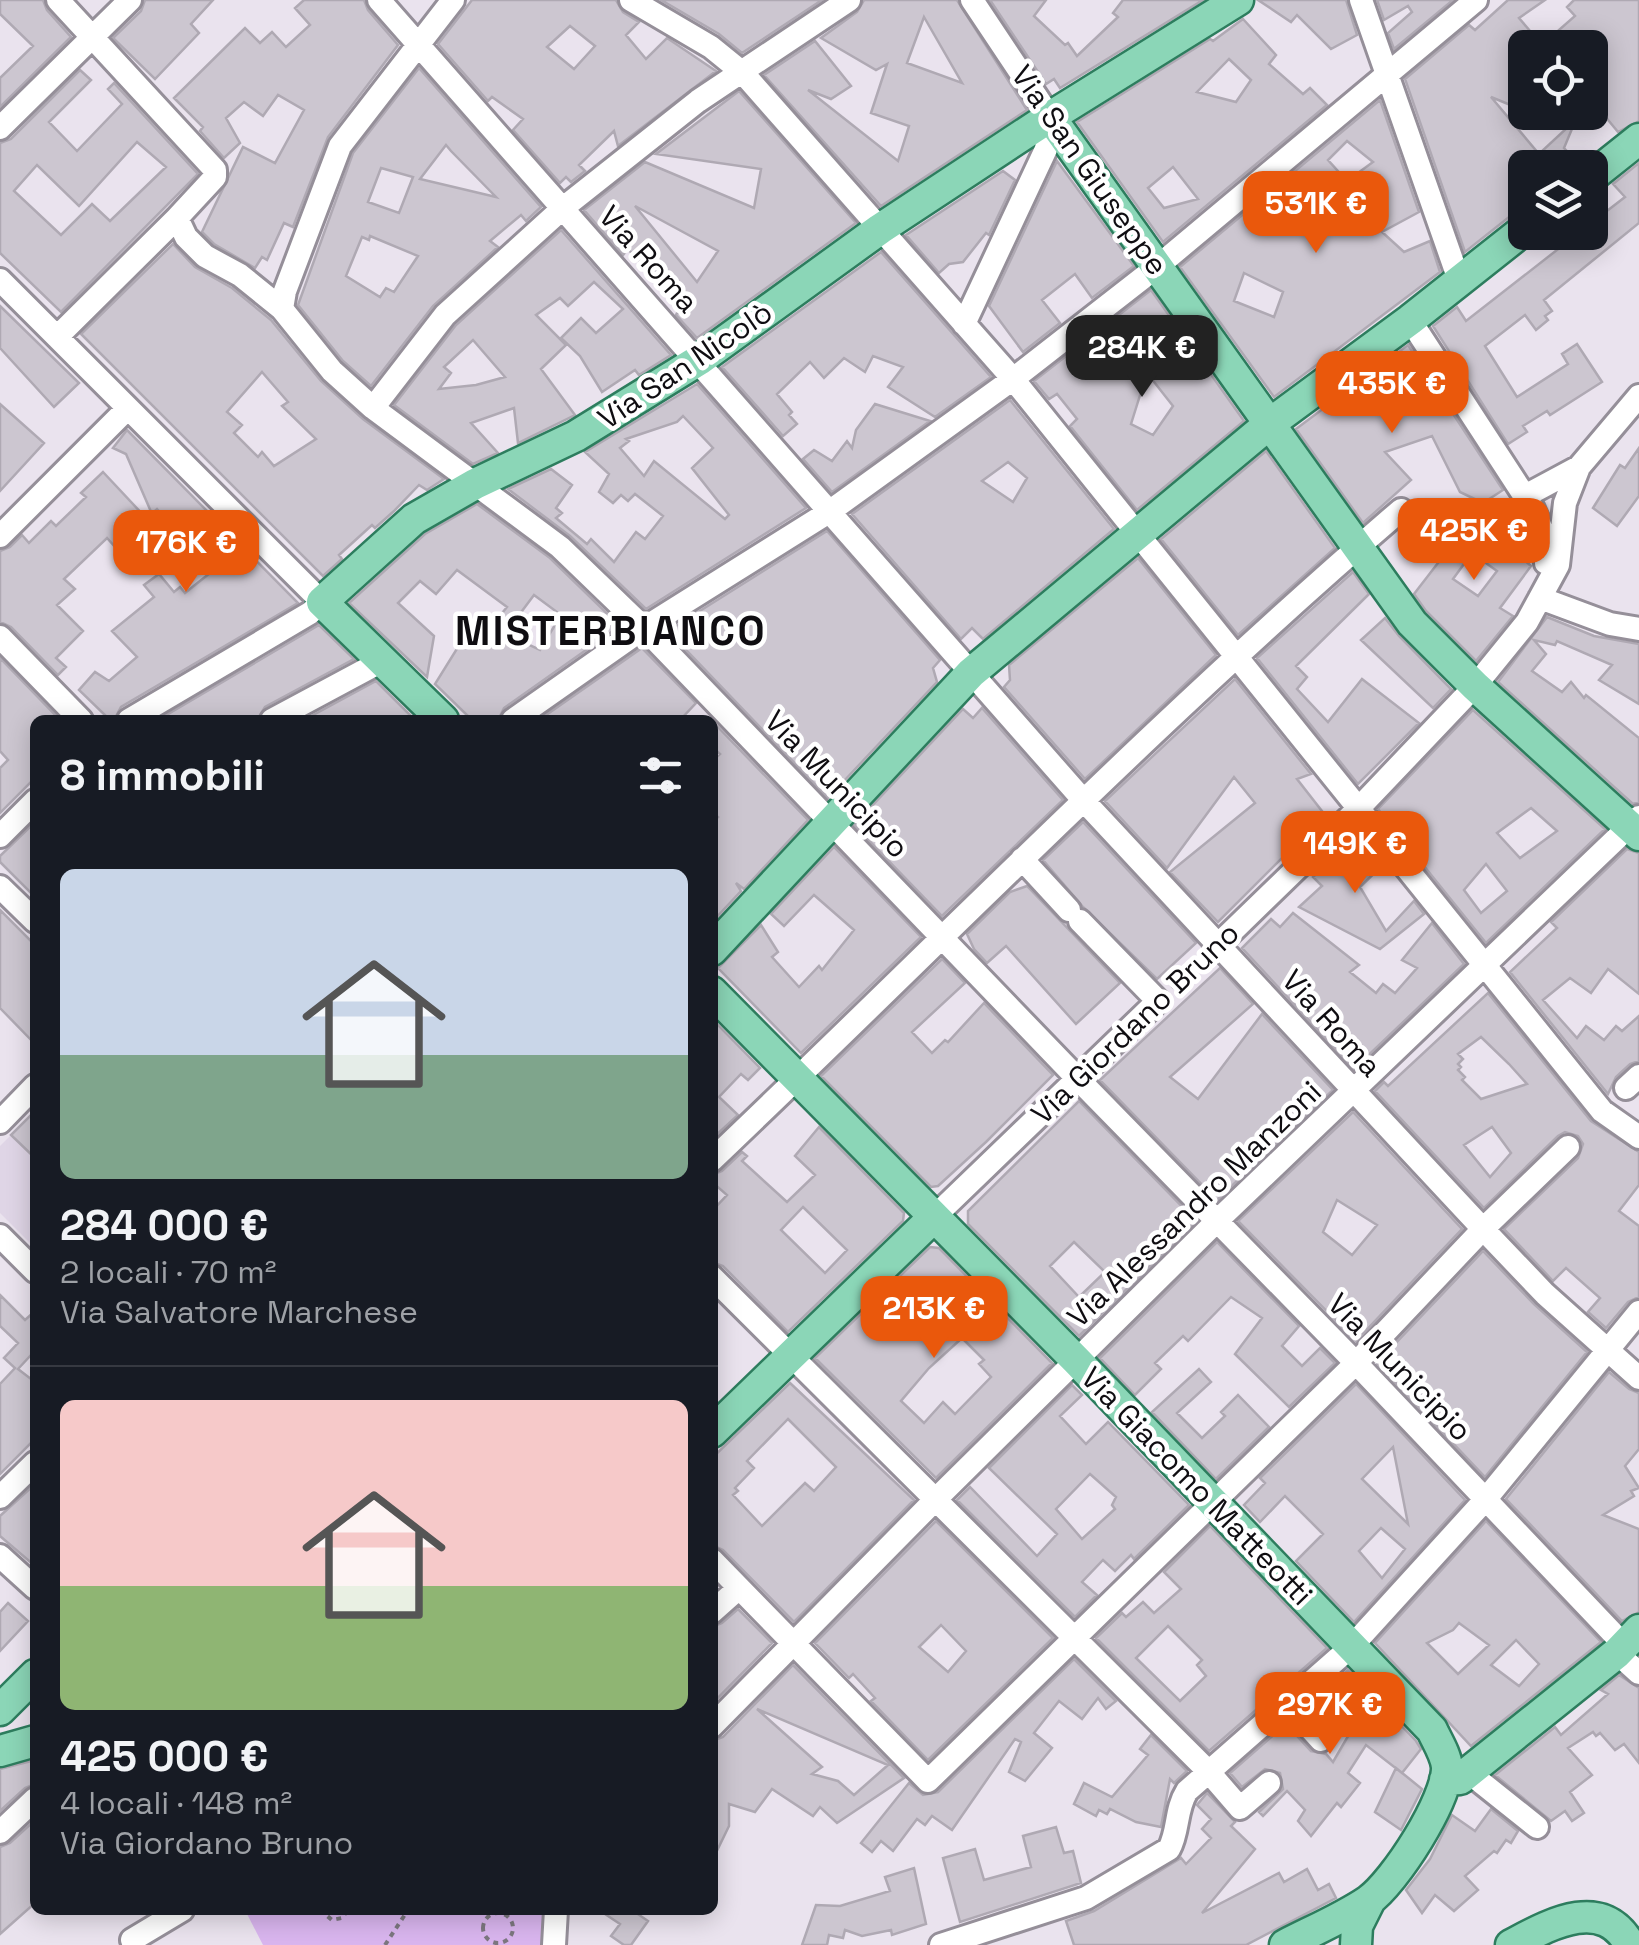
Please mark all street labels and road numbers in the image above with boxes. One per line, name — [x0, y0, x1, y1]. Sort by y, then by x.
street label: Via San Giuseppe — [1003, 57, 1177, 283]
street label: Via Roma — [591, 197, 707, 321]
street label: Via San Nicolò — [590, 292, 780, 438]
street label: Via Municipio — [756, 702, 918, 866]
street label: Via Giordano Bruno — [1023, 913, 1247, 1133]
street label: Via Roma — [1274, 961, 1390, 1085]
street label: Via Alessandro Manzoni — [1059, 1072, 1329, 1336]
street label: Via Municipio — [1319, 1285, 1481, 1449]
street label: Via Giacomo Matteotti — [1073, 1358, 1321, 1614]

